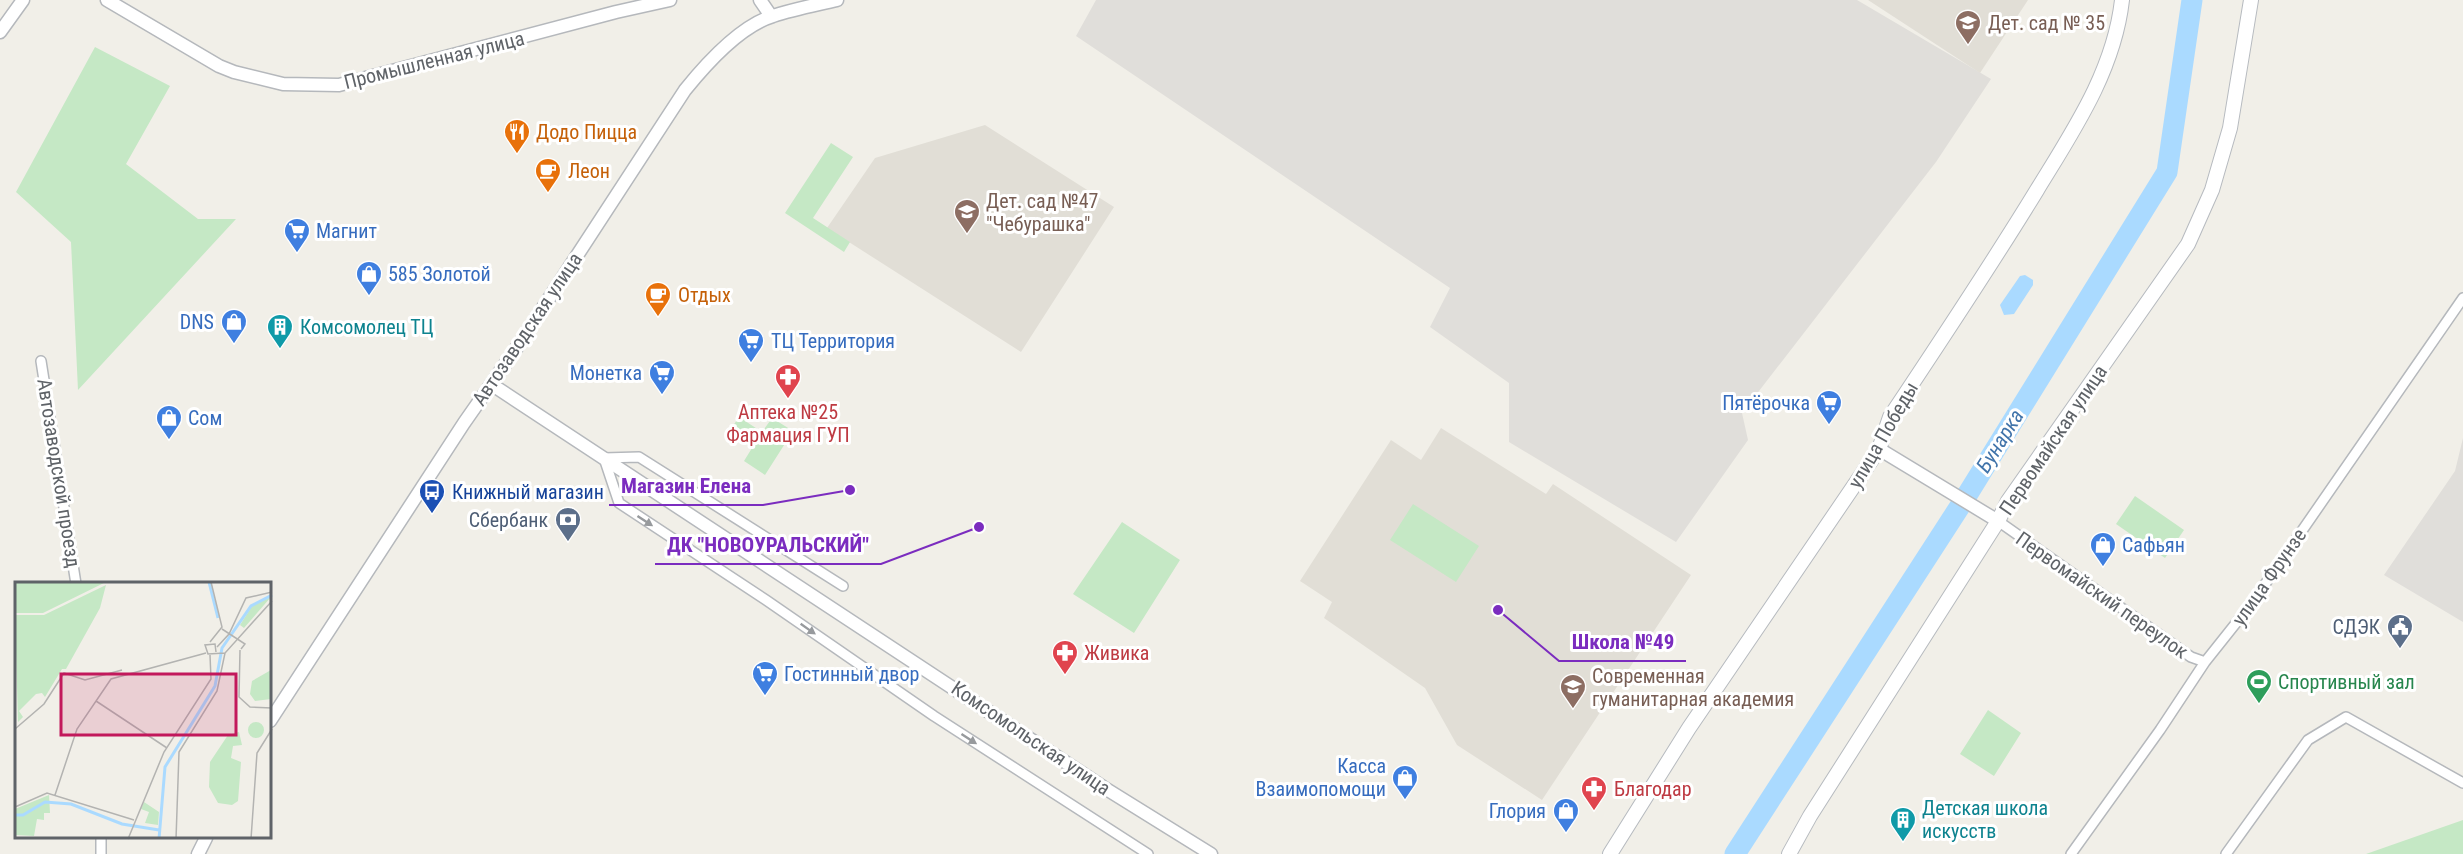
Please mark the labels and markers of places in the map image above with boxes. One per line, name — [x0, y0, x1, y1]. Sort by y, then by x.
school or university icon: Дет. сад № 35 — [1953, 8, 1983, 46]
place label: Дет. сад № 35 — [1988, 11, 2105, 35]
restaurant icon: Додо Пицца — [502, 117, 532, 155]
place label: Додо Пицца — [536, 120, 637, 144]
cafe icon: Леон — [533, 156, 563, 194]
place label: Леон — [568, 159, 610, 183]
place label: Дет. сад №47 "Чебурашка" — [986, 189, 1098, 236]
school or university icon: Дет. сад №47 "Чебурашка" — [952, 197, 982, 235]
supermarket icon: Магнит — [282, 216, 312, 254]
place label: Магнит — [316, 219, 377, 243]
shop icon: 585 Золотой — [354, 259, 384, 297]
place label: 585 Золотой — [388, 262, 491, 286]
cafe icon: Отдых — [643, 280, 673, 318]
place label: Отдых — [678, 283, 731, 307]
shop icon: DNS — [219, 307, 249, 345]
place label: DNS — [180, 310, 214, 334]
building icon: Комсомолец ТЦ — [265, 312, 295, 350]
place label: Комсомолец ТЦ — [300, 315, 434, 339]
supermarket icon: ТЦ Территория — [736, 326, 766, 364]
place label: ТЦ Территория — [771, 329, 895, 353]
supermarket icon: Монетка — [647, 358, 677, 396]
place label: Монетка — [570, 361, 642, 385]
pharmacy icon: Аптека №25 Фармация ГУП — [773, 362, 803, 400]
supermarket icon: Пятёрочка — [1814, 388, 1844, 426]
place label: Пятёрочка — [1722, 391, 1810, 415]
place label: Аптека №25 Фармация ГУП — [726, 400, 850, 447]
shop icon: Сом — [154, 403, 184, 441]
place label: Сом — [188, 406, 222, 430]
callout: Магазин Елена — [609, 466, 763, 505]
bus stop icon: Книжный магазин — [417, 477, 447, 515]
place label: Книжный магазин — [452, 480, 604, 504]
bank icon: Сбербанк — [553, 505, 583, 543]
place label: Сбербанк — [469, 508, 548, 532]
callout: ДК "НОВОУРАЛЬСКИЙ" — [655, 525, 881, 564]
shop icon: Сафьян — [2088, 530, 2118, 568]
place label: Сафьян — [2122, 533, 2185, 557]
public building icon: СДЭК — [2385, 612, 2415, 650]
place label: СДЭК — [2332, 615, 2381, 639]
callout: Школа №49 — [1559, 622, 1686, 661]
pharmacy icon: Живика — [1050, 638, 1080, 676]
place label: Живика — [1084, 641, 1149, 665]
supermarket icon: Гостинный двор — [750, 659, 780, 697]
place label: Гостинный двор — [784, 662, 919, 686]
place label: Современная гуманитарная академия — [1592, 664, 1794, 711]
sports icon: Спортивный зал — [2244, 667, 2274, 705]
place label: Спортивный зал — [2278, 670, 2415, 694]
school or university icon: Современная гуманитарная академия — [1558, 672, 1588, 710]
place label: Касса Взаимопомощи — [1256, 754, 1386, 801]
shop icon: Касса Взаимопомощи — [1390, 763, 1420, 801]
pharmacy icon: Благодар — [1579, 774, 1609, 812]
place label: Благодар — [1614, 777, 1692, 801]
shop icon: Глория — [1551, 796, 1581, 834]
place label: Детская школа искусств — [1922, 796, 2048, 843]
place label: Глория — [1489, 799, 1546, 823]
building icon: Детская школа искусств — [1888, 805, 1918, 843]

